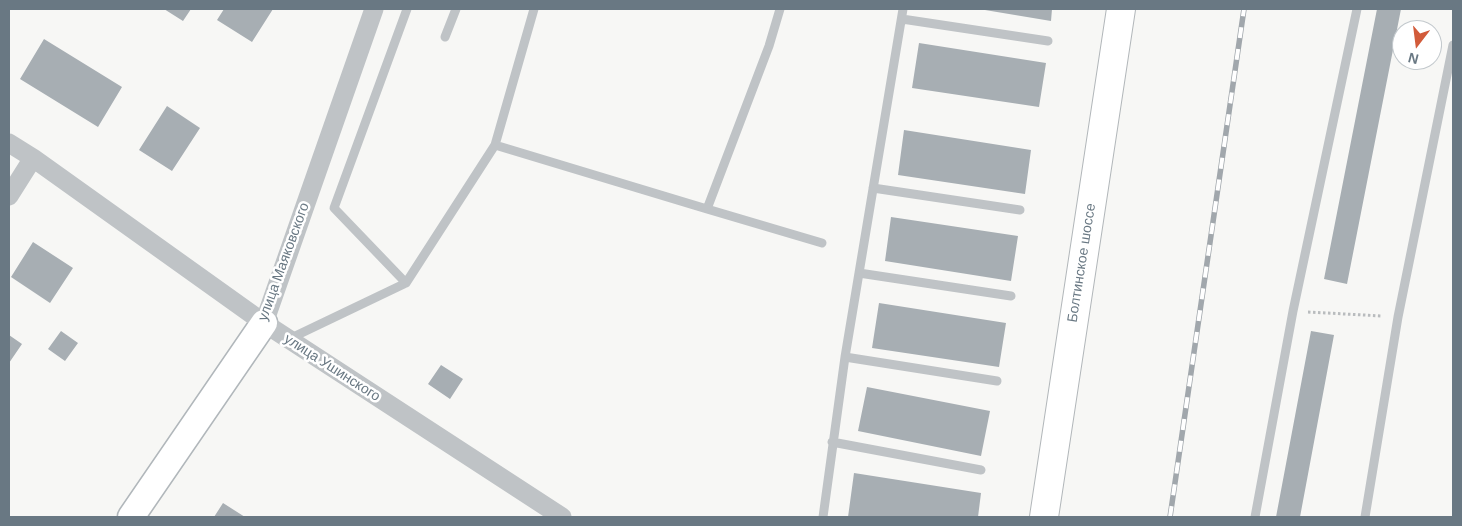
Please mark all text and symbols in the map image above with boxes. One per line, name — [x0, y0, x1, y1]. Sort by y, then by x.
north arrow — [1392, 20, 1442, 70]
text: N — [1406, 49, 1420, 68]
street label: улица Маяковского — [255, 201, 313, 323]
street label: Болтинское шоссе — [1064, 202, 1100, 324]
street label: улица Ушинского — [281, 331, 383, 405]

